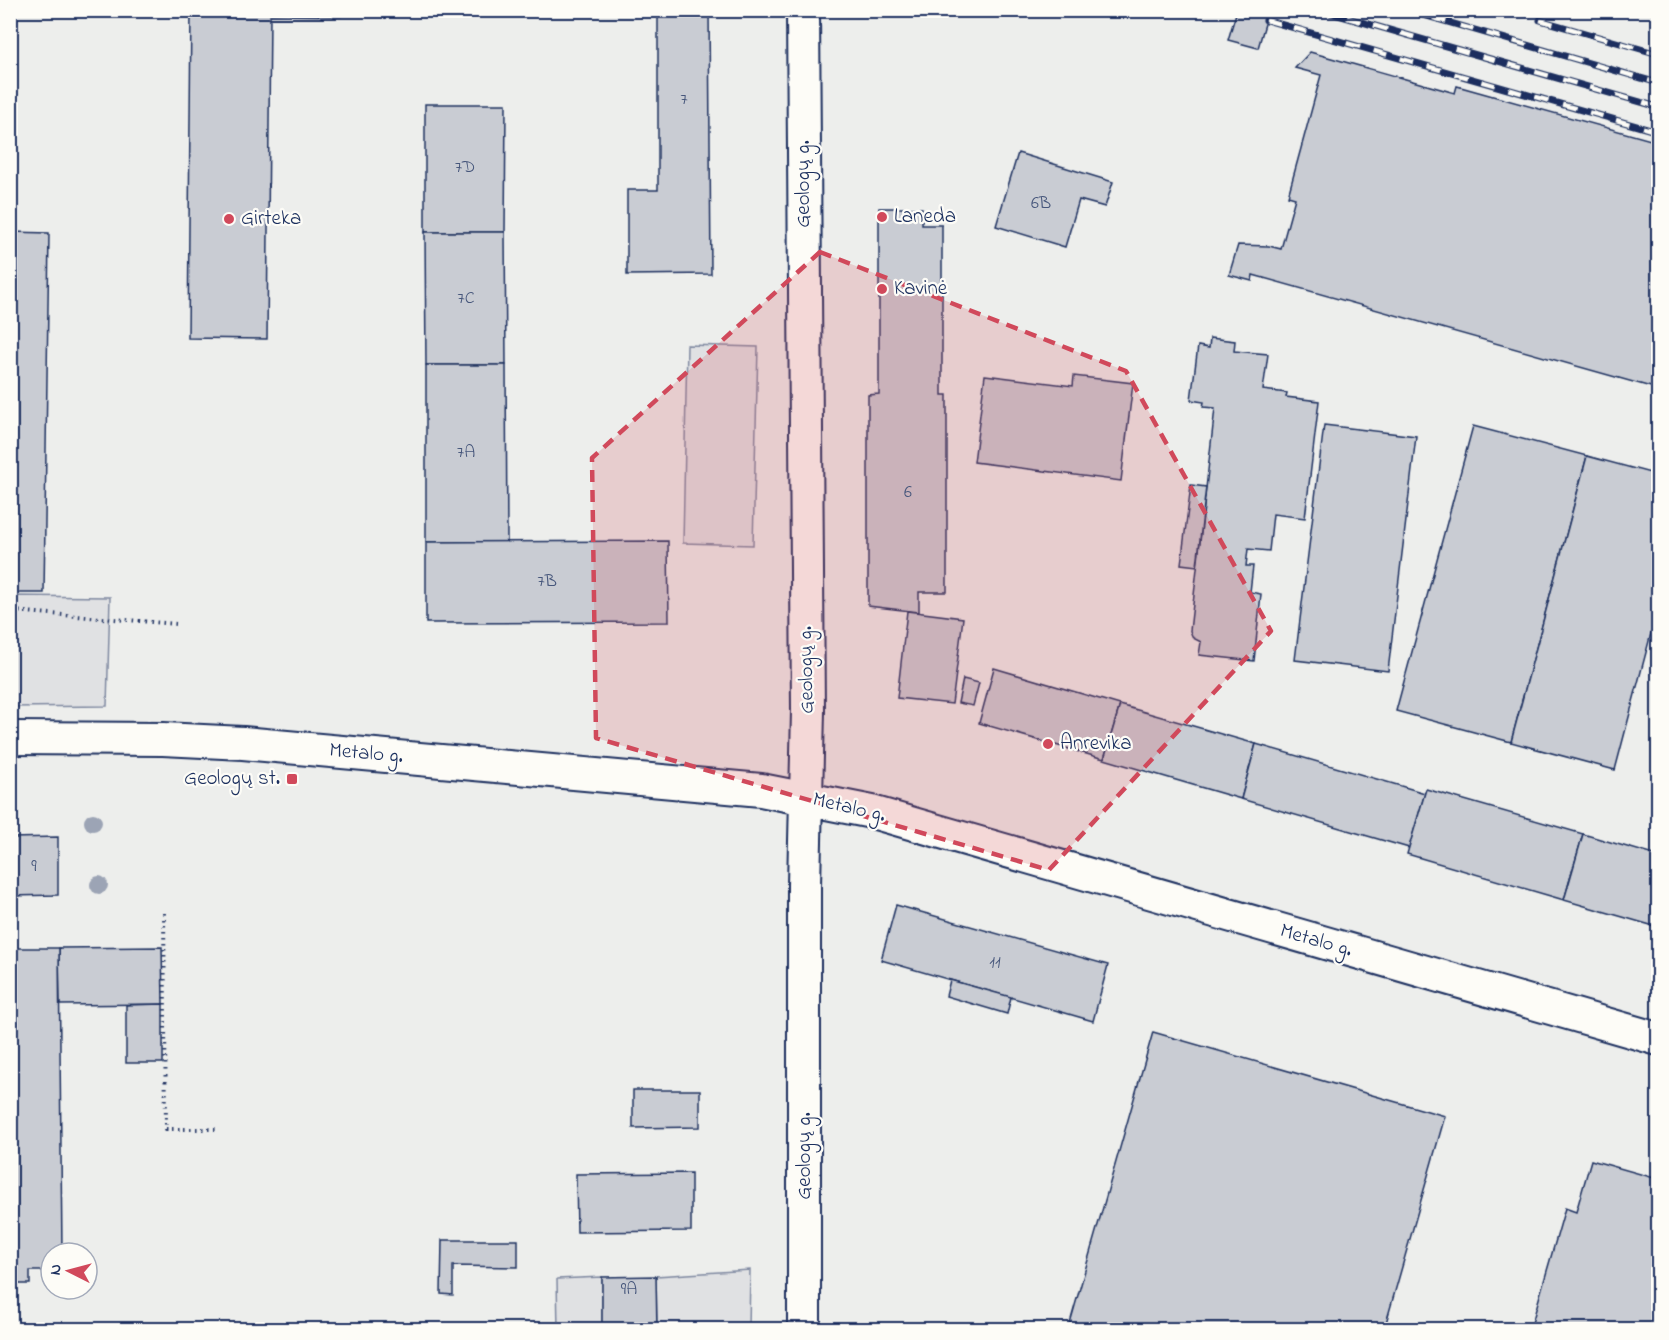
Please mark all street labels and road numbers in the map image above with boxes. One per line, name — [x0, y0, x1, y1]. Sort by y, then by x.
street label: Geologų g. — [789, 140, 821, 228]
street label: Geologų g. — [791, 626, 825, 714]
street label: Metalo g. — [328, 736, 404, 774]
street label: Metalo g. — [809, 785, 888, 833]
street label: Metalo g. — [1276, 916, 1356, 968]
street label: Geologų g. — [790, 1112, 822, 1200]

